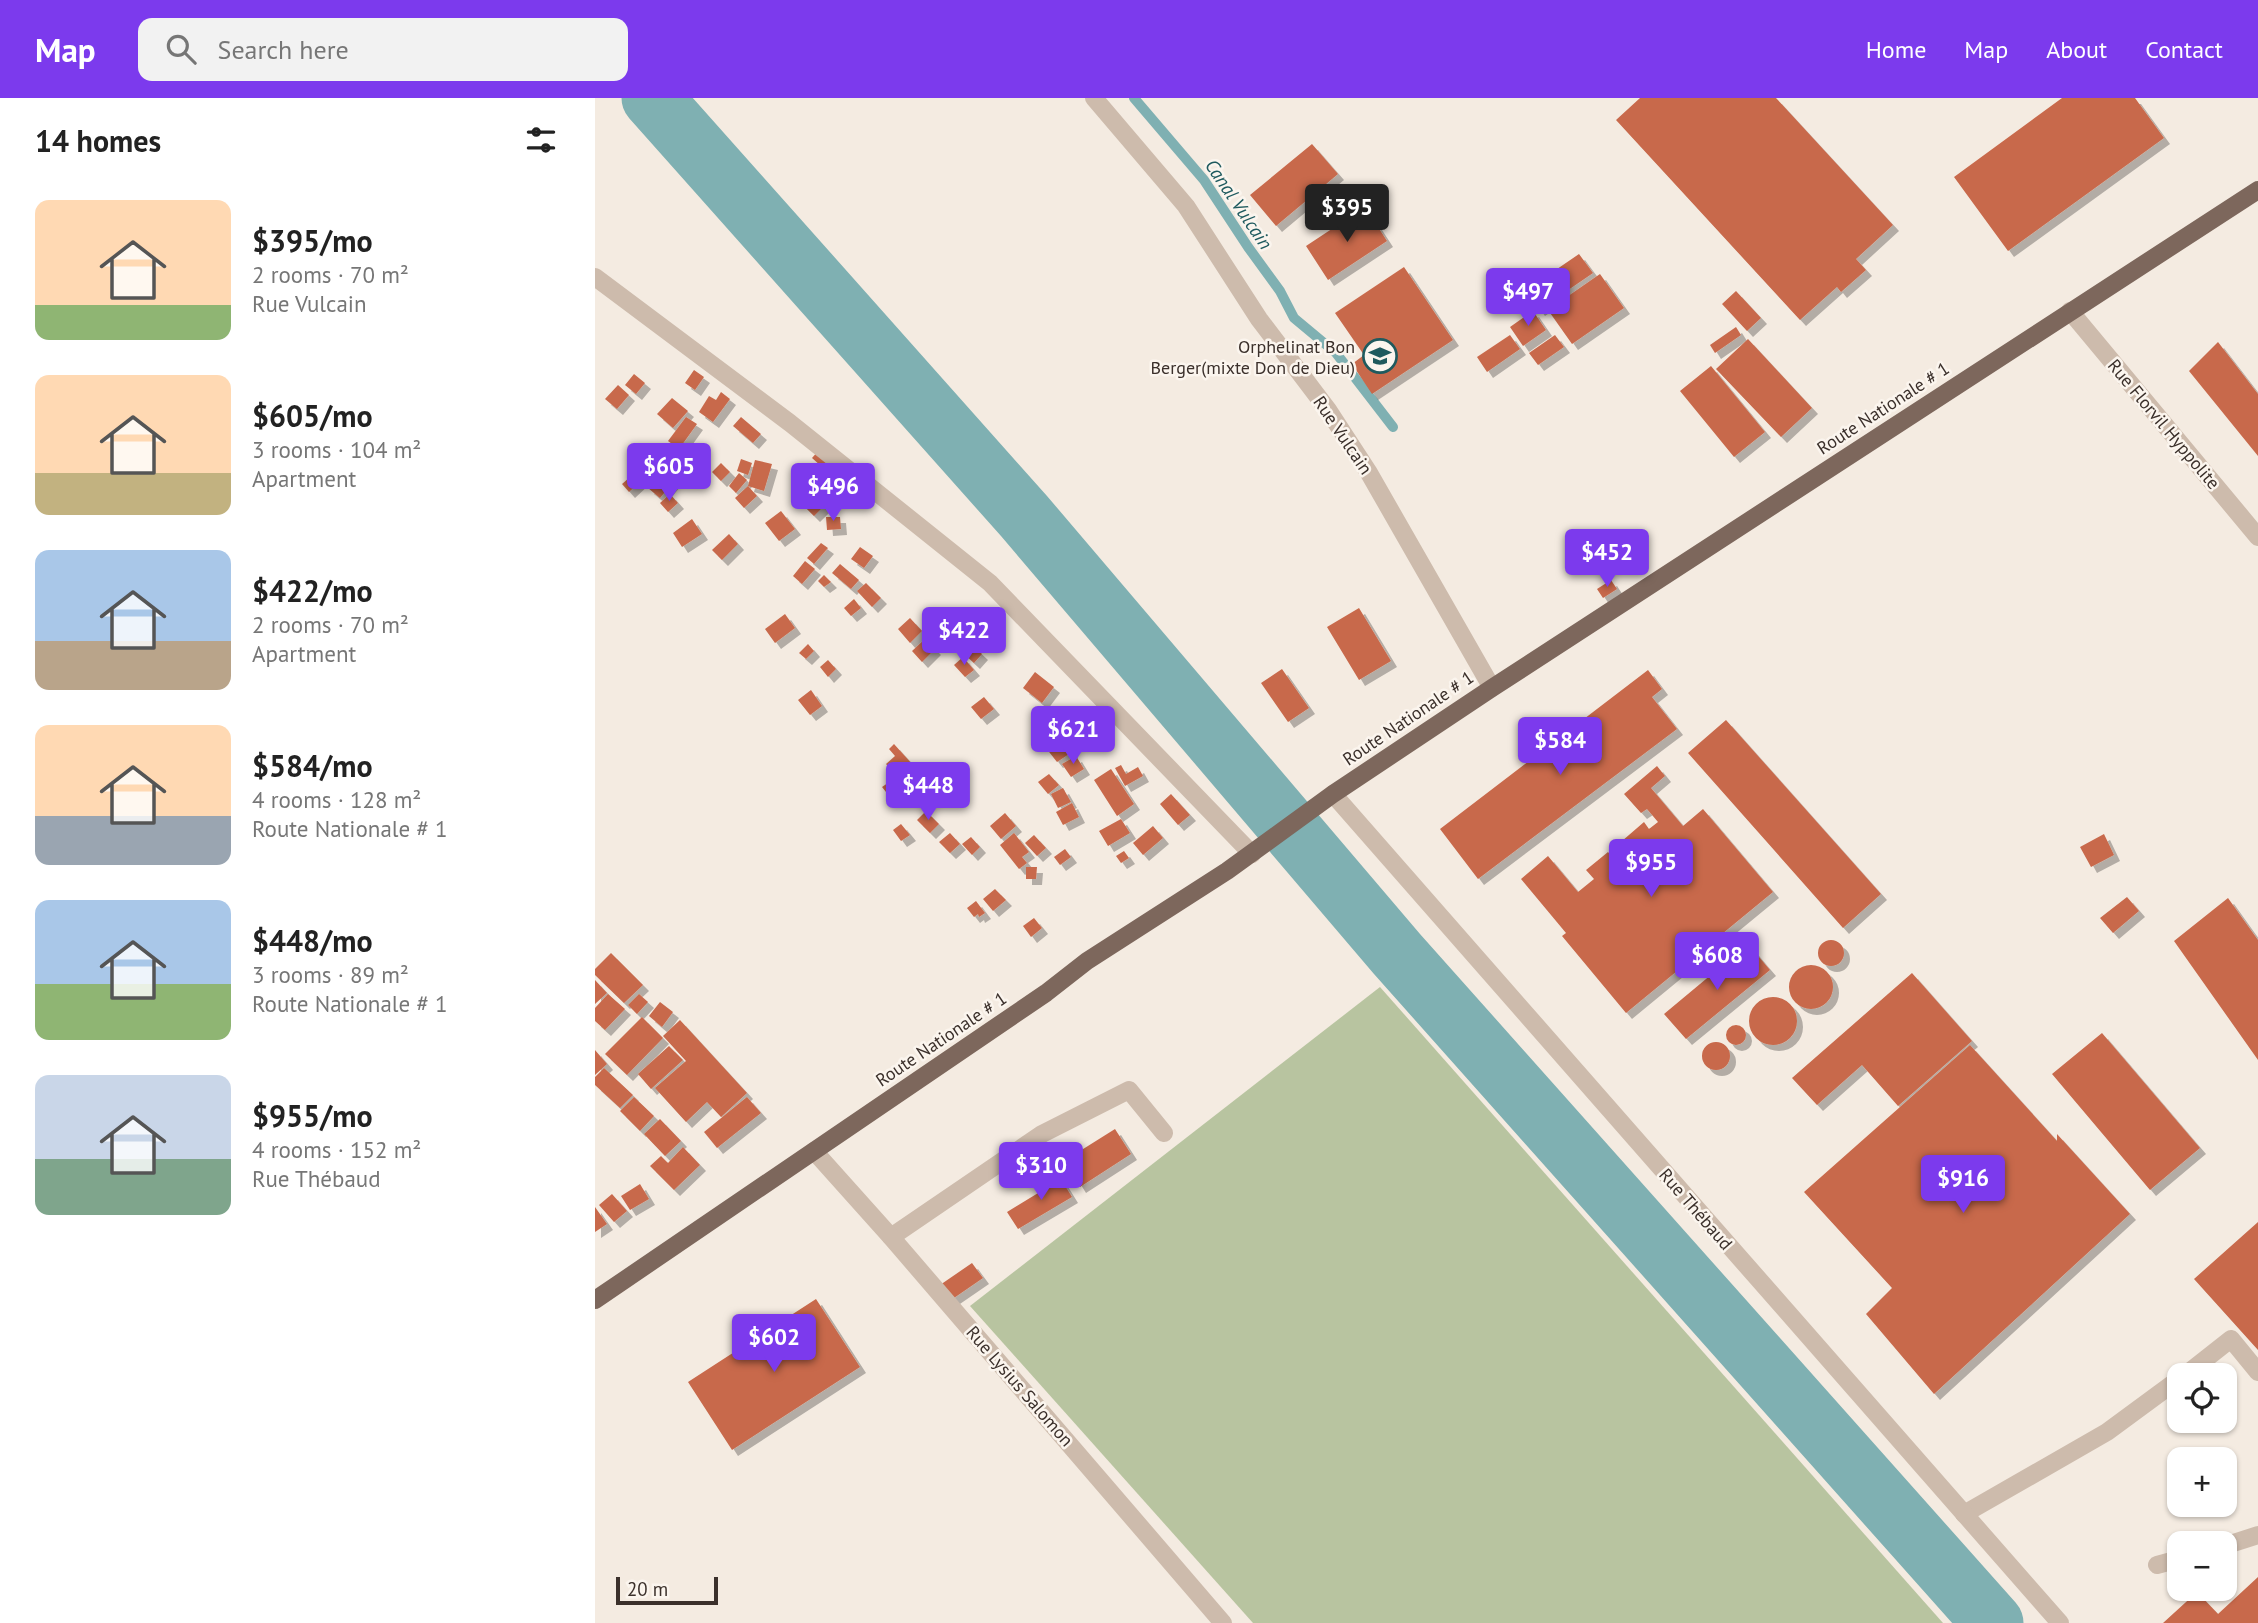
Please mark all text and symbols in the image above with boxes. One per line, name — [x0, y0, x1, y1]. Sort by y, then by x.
search box — [138, 18, 628, 81]
text: Map — [35, 28, 96, 71]
icon: search — [162, 30, 200, 68]
text: Search here — [218, 33, 349, 66]
text: Home — [1866, 34, 1926, 65]
text: Map — [1964, 34, 2008, 65]
text: About — [2046, 34, 2107, 65]
text: Contact — [2145, 34, 2223, 65]
text: 14 homes — [35, 121, 161, 160]
icon: filters — [522, 121, 560, 159]
water label: Canal Vulcain — [1200, 154, 1278, 254]
pin: $395 — [1306, 184, 1388, 244]
text: $395 — [1321, 192, 1373, 221]
text: $395/mo — [252, 221, 373, 260]
icon: home — [91, 228, 175, 312]
text: 2 rooms · 70 m² — [252, 260, 409, 289]
pin: $497 — [1487, 268, 1569, 328]
text: $497 — [1502, 276, 1554, 305]
text: Rue Vulcain — [252, 289, 367, 318]
place label: Orphelinat Bon Berger(mixte Don de Dieu) — [1151, 335, 1355, 379]
school or university icon: Orphelinat Bon Berger(mixte Don de Dieu) — [1361, 337, 1399, 375]
street label: Rue Florvil Hyppolite — [2103, 354, 2225, 494]
street label: Route Nationale # 1 — [1813, 357, 1953, 459]
street label: Rue Vulcain — [1308, 391, 1378, 479]
text: $605/mo — [252, 396, 373, 435]
icon: home — [91, 403, 175, 487]
text: 3 rooms · 104 m² — [252, 435, 421, 464]
pin: $605 — [628, 444, 710, 503]
text: $605 — [643, 451, 695, 480]
text: Apartment — [252, 464, 356, 493]
pin: $496 — [792, 464, 874, 523]
text: $496 — [807, 471, 859, 500]
pin: $452 — [1566, 530, 1648, 589]
text: $452 — [1581, 537, 1633, 566]
text: $422/mo — [252, 571, 373, 610]
icon: home — [91, 578, 175, 662]
pin: $422 — [923, 608, 1005, 667]
text: 2 rooms · 70 m² — [252, 610, 409, 639]
text: $422 — [938, 615, 990, 644]
text: Apartment — [252, 639, 356, 668]
street label: Route Nationale # 1 — [1338, 666, 1478, 770]
pin: $621 — [1032, 706, 1114, 766]
text: $621 — [1047, 714, 1099, 743]
pin: $584 — [1519, 718, 1601, 777]
text: $584 — [1534, 725, 1586, 754]
text: $584/mo — [252, 746, 373, 785]
icon: home — [91, 753, 175, 837]
pin: $448 — [887, 762, 969, 822]
text: $448 — [902, 770, 954, 799]
text: 4 rooms · 128 m² — [252, 785, 421, 814]
text: Route Nationale # 1 — [252, 814, 448, 843]
pin: $955 — [1610, 840, 1692, 899]
text: $955 — [1625, 847, 1677, 876]
text: $448/mo — [252, 921, 373, 960]
icon: home — [91, 928, 175, 1012]
pin: $608 — [1676, 932, 1758, 992]
text: $608 — [1691, 940, 1743, 969]
text: 3 rooms · 89 m² — [252, 960, 409, 989]
street label: Route Nationale # 1 — [871, 987, 1011, 1091]
text: Route Nationale # 1 — [252, 989, 448, 1018]
text: $955/mo — [252, 1096, 373, 1135]
icon: home — [91, 1103, 175, 1187]
text: 4 rooms · 152 m² — [252, 1135, 421, 1164]
pin: $310 — [1000, 1142, 1082, 1202]
text: $310 — [1015, 1150, 1067, 1179]
pin: $916 — [1922, 1156, 2004, 1215]
street label: Rue Thébaud — [1654, 1163, 1738, 1255]
text: $916 — [1937, 1163, 1989, 1192]
text: Rue Thébaud — [252, 1164, 381, 1193]
pin: $602 — [733, 1314, 815, 1374]
street label: Rue Lysius Salomon — [961, 1321, 1079, 1451]
text: $602 — [748, 1322, 800, 1351]
map controls — [2167, 1363, 2237, 1601]
button: locate — [2167, 1363, 2237, 1433]
button: + — [2167, 1447, 2237, 1517]
button: − — [2167, 1531, 2237, 1601]
scale bar — [616, 1574, 717, 1606]
text: 20 m — [627, 1577, 668, 1601]

